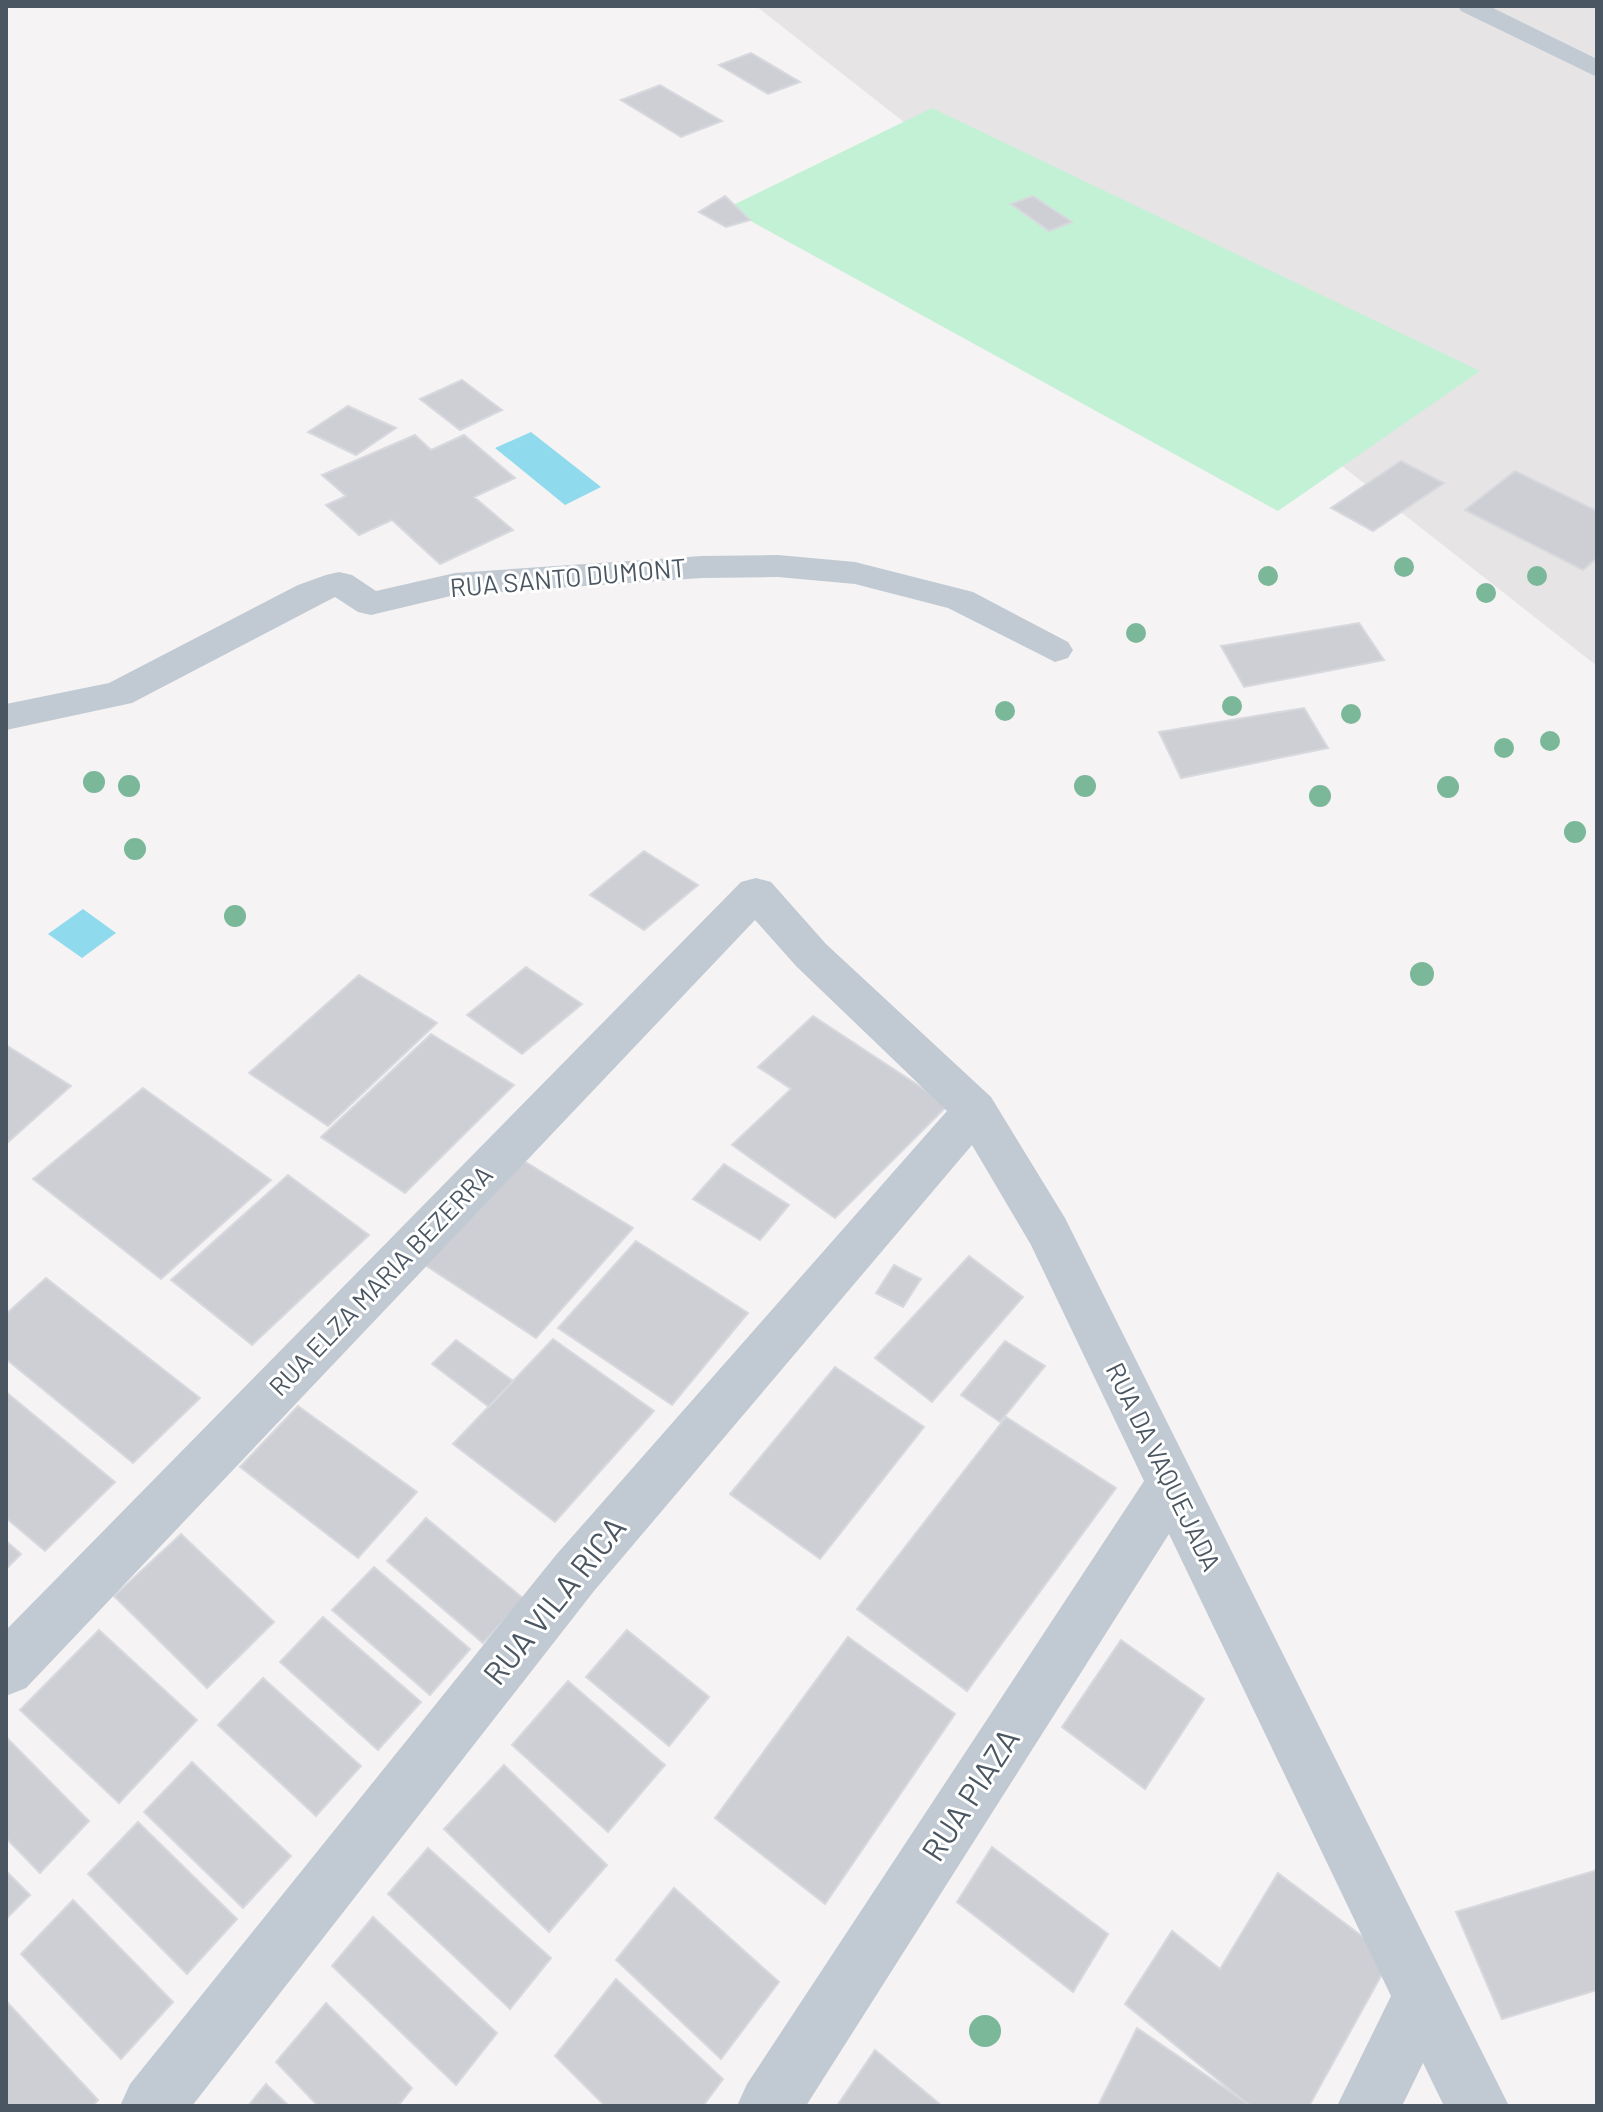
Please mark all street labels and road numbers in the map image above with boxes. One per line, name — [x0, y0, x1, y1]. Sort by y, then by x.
street label: RUA SANTO DUMONT — [448, 551, 687, 602]
street label: RUA ELZA MARIA BEZERRA — [262, 1158, 498, 1401]
street label: RUA DA VAQUEJADA — [1101, 1357, 1228, 1575]
street label: RUA VILA RICA — [474, 1508, 633, 1691]
street label: RUA PIAZA — [912, 1721, 1026, 1867]

